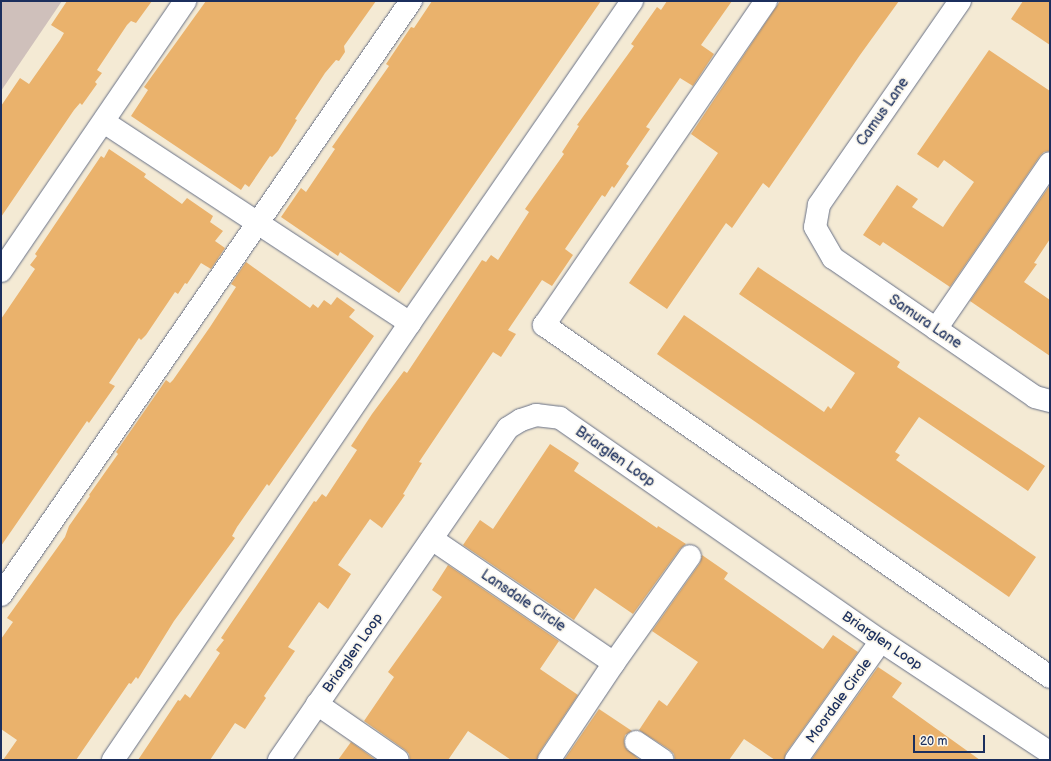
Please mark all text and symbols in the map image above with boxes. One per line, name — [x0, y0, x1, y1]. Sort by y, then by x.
street label: Camus Lane — [853, 75, 913, 149]
street label: Samura Lane — [886, 292, 964, 352]
street label: Briarglen Loop — [572, 423, 658, 491]
street label: Lansdale Circle — [478, 567, 568, 635]
street label: Briarglen Loop — [839, 608, 925, 674]
street label: Briarglen Loop — [319, 610, 387, 696]
street label: Moordale Circle — [803, 655, 875, 747]
scale bar — [915, 727, 987, 753]
text: 20 m — [920, 734, 947, 749]

